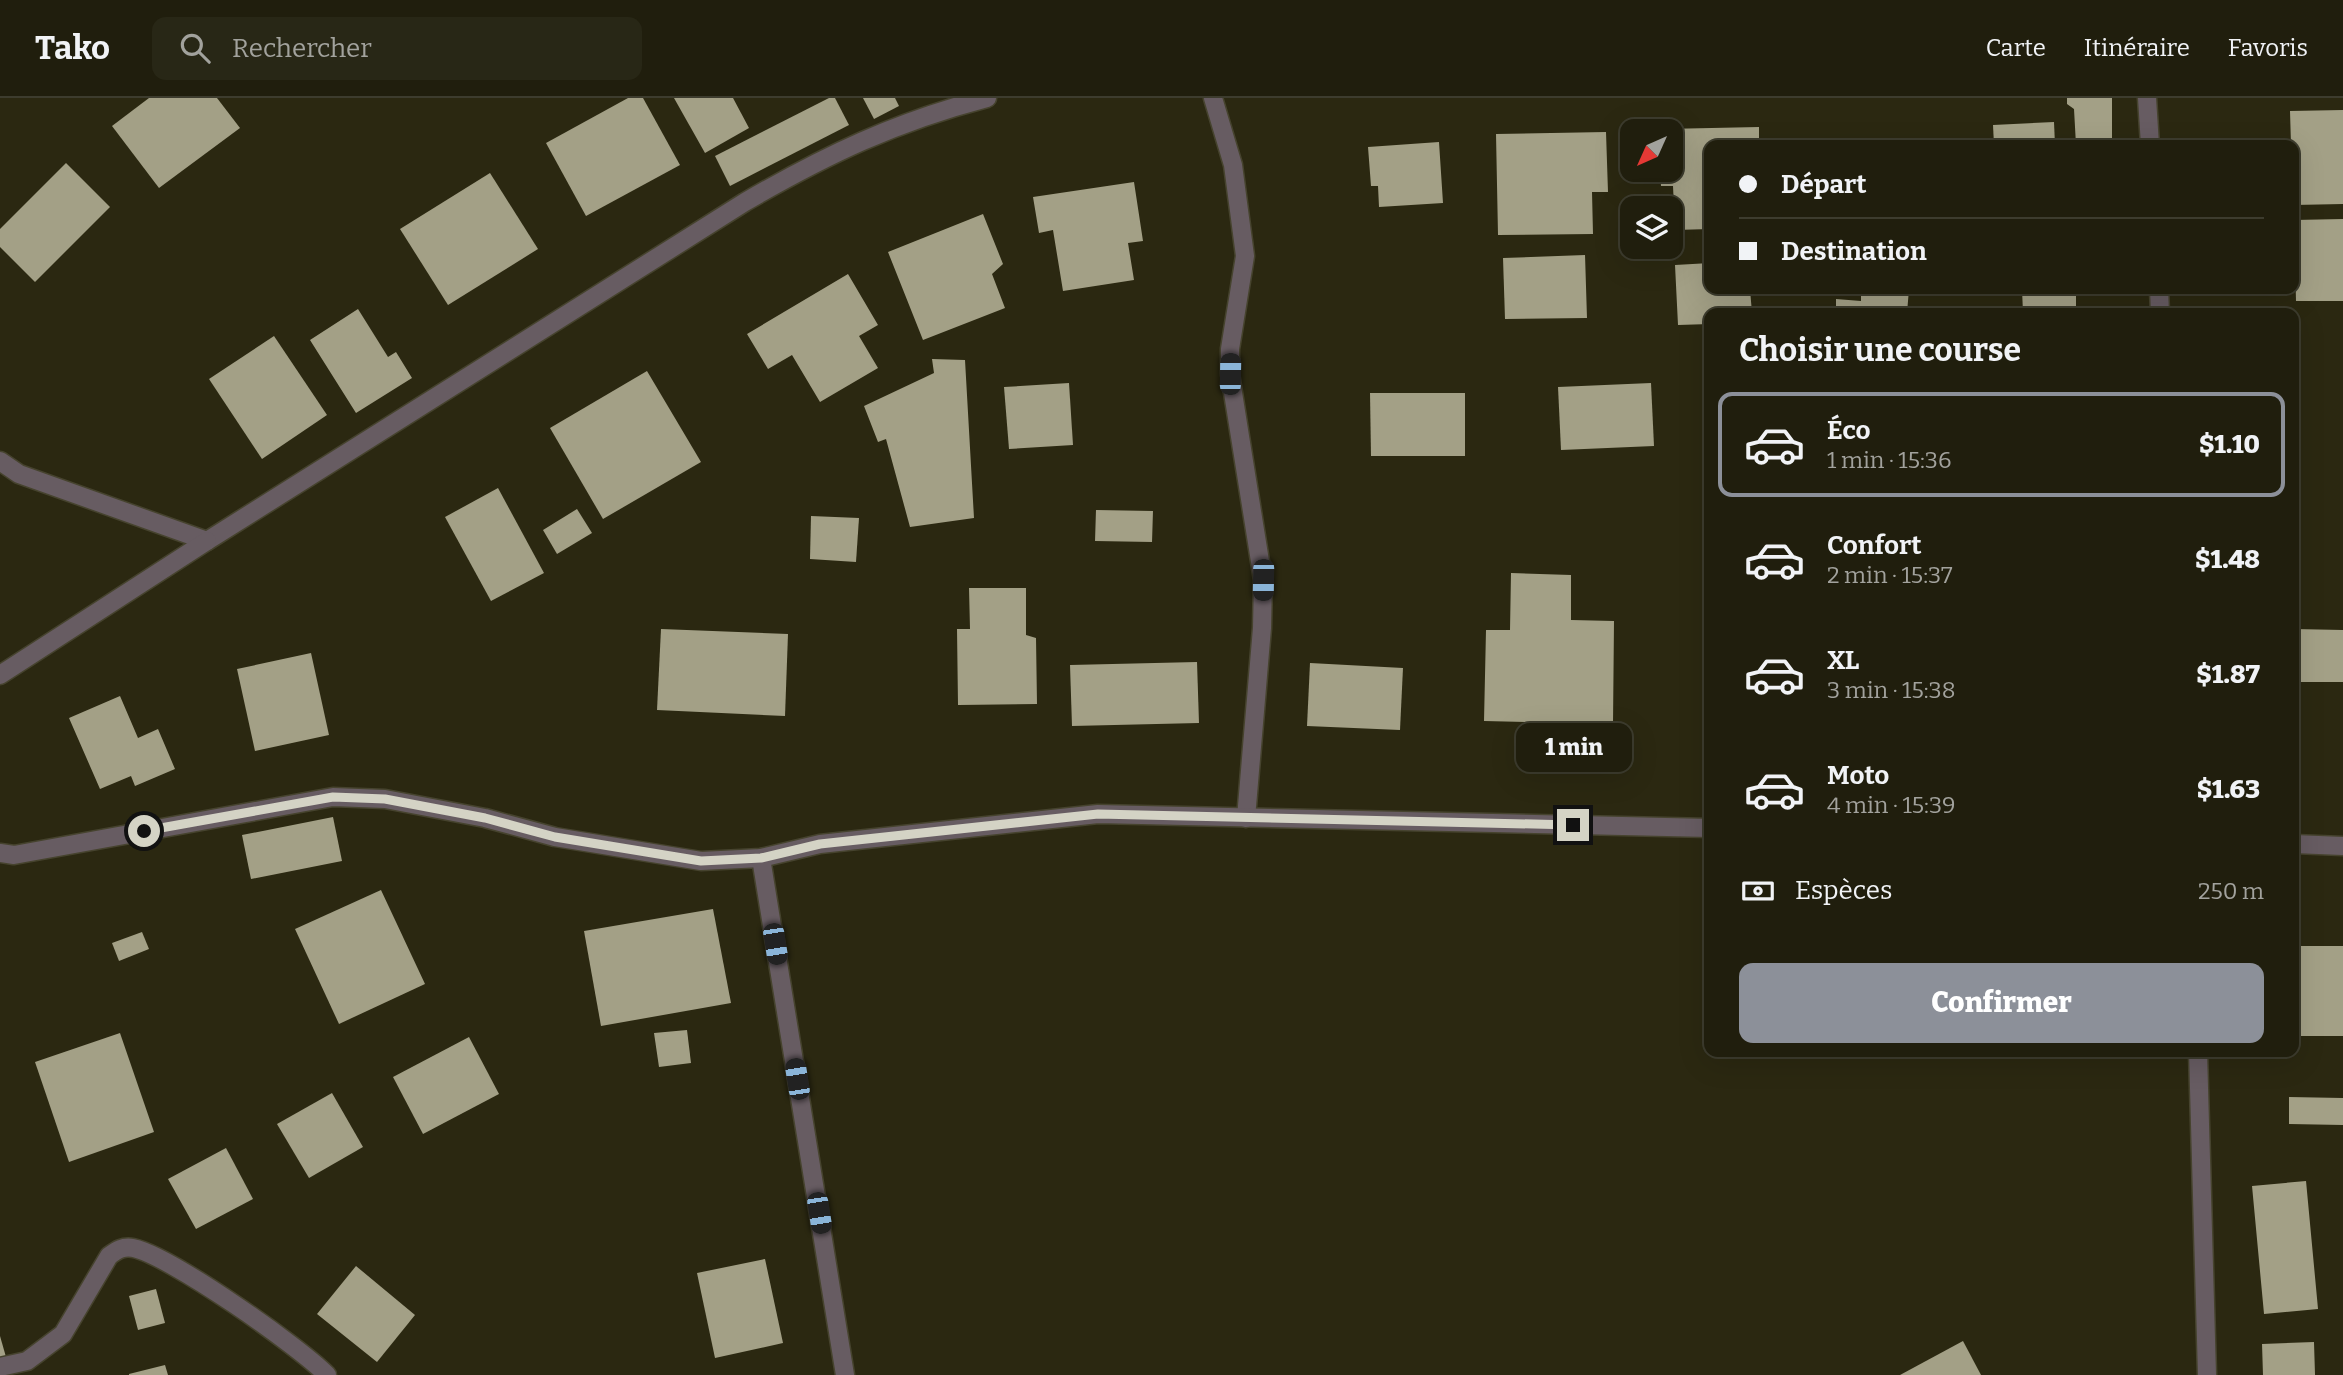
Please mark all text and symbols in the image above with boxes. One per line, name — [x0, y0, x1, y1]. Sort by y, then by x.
search box — [152, 17, 642, 80]
text: Tako — [35, 28, 110, 68]
icon: search — [176, 29, 214, 67]
text: Rechercher — [232, 33, 372, 64]
text: Carte — [1986, 34, 2046, 62]
text: Itinéraire — [2084, 34, 2190, 62]
text: Favoris — [2228, 34, 2308, 62]
north arrow — [1620, 119, 1684, 182]
map controls — [1620, 119, 1683, 259]
text: Départ — [1781, 169, 1867, 200]
button: layers — [1620, 196, 1683, 259]
text: Destination — [1781, 236, 1927, 267]
text: Choisir une course — [1739, 331, 2021, 369]
car — [1220, 353, 1241, 395]
icon: car — [1743, 413, 1806, 476]
text: Éco — [1827, 415, 1870, 446]
text: $1.10 — [2199, 429, 2260, 460]
text: 1 min · 15:36 — [1827, 446, 1951, 474]
icon: car — [1743, 528, 1806, 591]
text: Confort — [1827, 530, 1922, 561]
text: $1.48 — [2195, 544, 2260, 575]
car — [1253, 559, 1274, 601]
text: 2 min · 15:37 — [1827, 561, 1953, 589]
icon: car — [1743, 643, 1806, 706]
text: XL — [1827, 645, 1859, 676]
text: $1.87 — [2196, 659, 2260, 690]
text: 3 min · 15:38 — [1827, 676, 1956, 704]
callout: 1 min — [1515, 724, 1631, 772]
text: 1 min — [1545, 733, 1603, 761]
icon: car — [1743, 758, 1806, 821]
text: Moto — [1827, 760, 1889, 791]
text: $1.63 — [2197, 774, 2260, 805]
text: 4 min · 15:39 — [1827, 791, 1956, 819]
route end — [1557, 809, 1589, 841]
route start — [128, 815, 160, 847]
icon: cash — [1739, 872, 1777, 910]
text: Espèces — [1795, 875, 1892, 906]
text: 250 m — [2198, 877, 2264, 905]
car — [762, 922, 789, 966]
button: Confirmer — [1739, 963, 2264, 1043]
car — [784, 1057, 811, 1101]
car — [806, 1191, 833, 1235]

